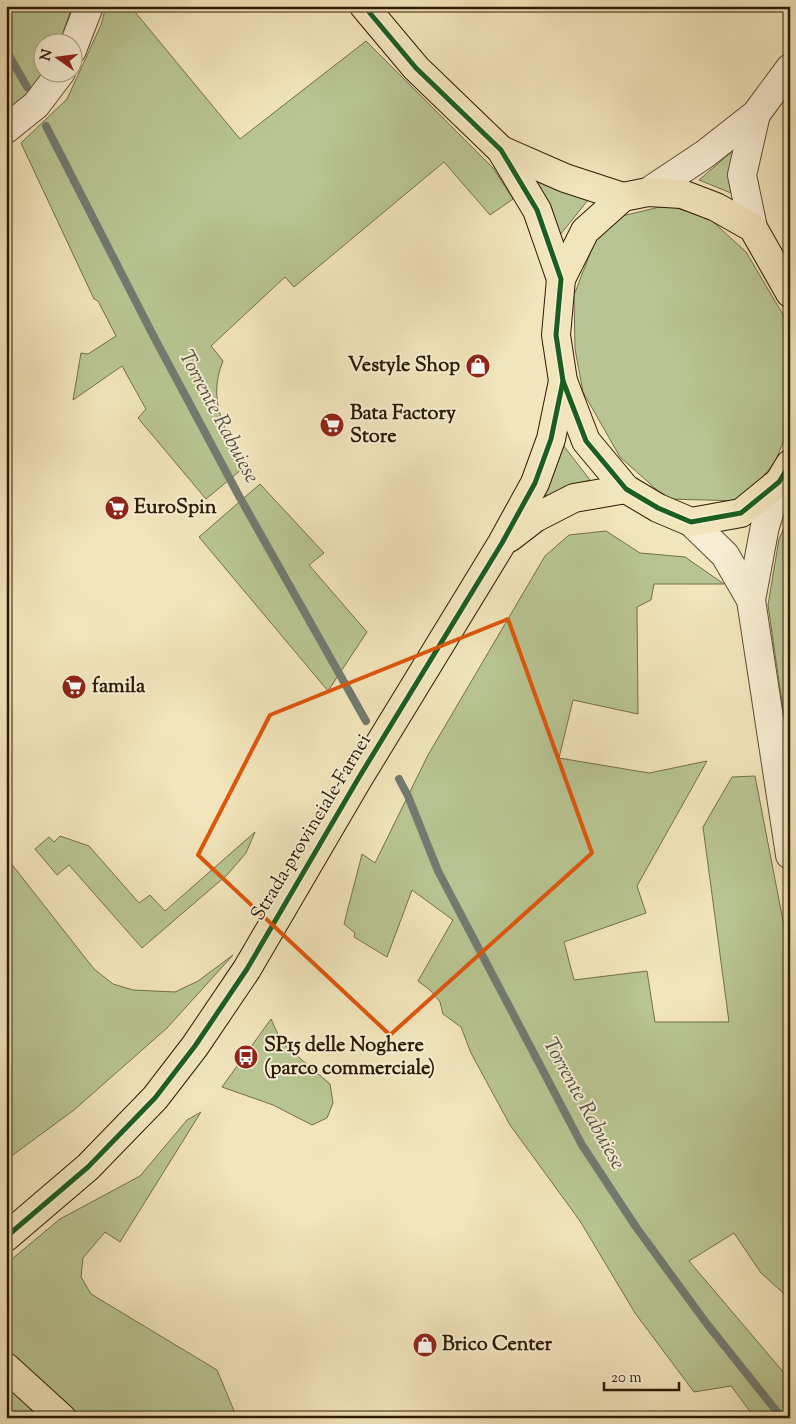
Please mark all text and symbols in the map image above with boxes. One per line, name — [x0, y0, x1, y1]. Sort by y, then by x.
north arrow — [32, 32, 82, 82]
text: N — [36, 47, 58, 63]
water label: Torrente Rabuiese — [170, 345, 266, 489]
place label: Vestyle Shop — [348, 352, 460, 381]
shop icon: Vestyle Shop — [465, 353, 491, 379]
place label: Bata Factory Store — [350, 400, 456, 452]
supermarket icon: Bata Factory Store — [319, 412, 345, 438]
place label: EuroSpin — [134, 494, 217, 523]
supermarket icon: EuroSpin — [104, 495, 130, 521]
place label: famila — [92, 673, 146, 702]
supermarket icon: famila — [61, 674, 87, 700]
street label: Strada provinciale Farnei — [245, 729, 380, 927]
place label: SP15 delle Noghere (parco commerciale) — [264, 1032, 435, 1084]
water label: Torrente Rabuiese — [534, 1032, 632, 1176]
bus stop icon: SP15 delle Noghere (parco commerciale) — [233, 1044, 259, 1070]
place label: Brico Center — [442, 1331, 553, 1360]
shop icon: Brico Center — [412, 1332, 438, 1358]
scale bar — [604, 1359, 678, 1391]
text: 20 m — [611, 1368, 642, 1389]

